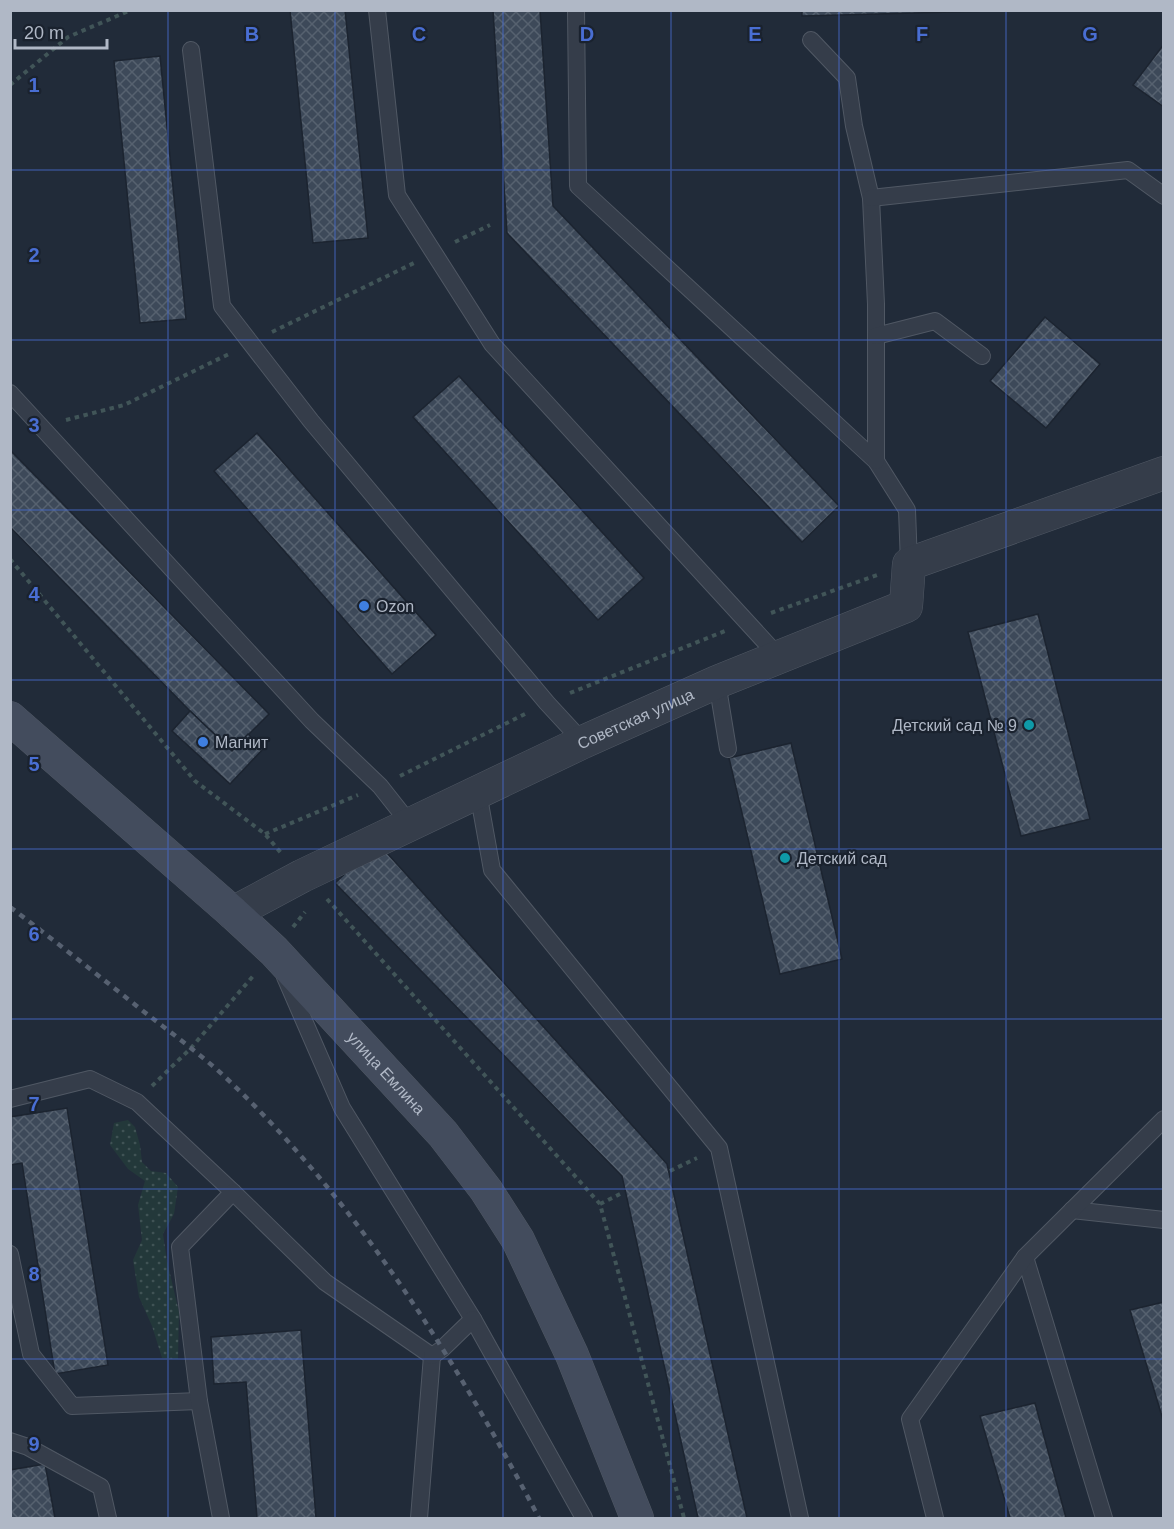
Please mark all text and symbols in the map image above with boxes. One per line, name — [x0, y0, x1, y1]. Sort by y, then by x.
scale bar — [15, 12, 106, 50]
text: 20 m — [24, 23, 64, 43]
text: B — [245, 23, 259, 45]
text: C — [412, 23, 426, 45]
text: D — [580, 23, 594, 45]
text: E — [748, 23, 762, 45]
text: F — [916, 23, 928, 45]
text: G — [1082, 23, 1098, 45]
text: 1 — [28, 74, 40, 96]
text: 2 — [28, 244, 40, 266]
text: 3 — [28, 414, 40, 436]
text: 4 — [28, 583, 40, 605]
place label: Ozon — [376, 598, 414, 615]
marker: Ozon — [357, 599, 371, 613]
street label: Советская улица — [575, 685, 696, 752]
place label: Детский сад № 9 — [892, 717, 1017, 734]
marker: Детский сад № 9 — [1022, 718, 1036, 732]
place label: Магнит — [215, 734, 269, 751]
marker: Магнит — [196, 735, 210, 749]
text: 5 — [28, 753, 40, 775]
place label: Детский сад — [797, 850, 888, 867]
marker: Детский сад — [778, 851, 792, 865]
text: 6 — [28, 923, 40, 945]
street label: улица Емлина — [344, 1028, 429, 1118]
text: 7 — [28, 1093, 40, 1115]
text: 8 — [28, 1263, 40, 1285]
text: 9 — [28, 1433, 40, 1455]

